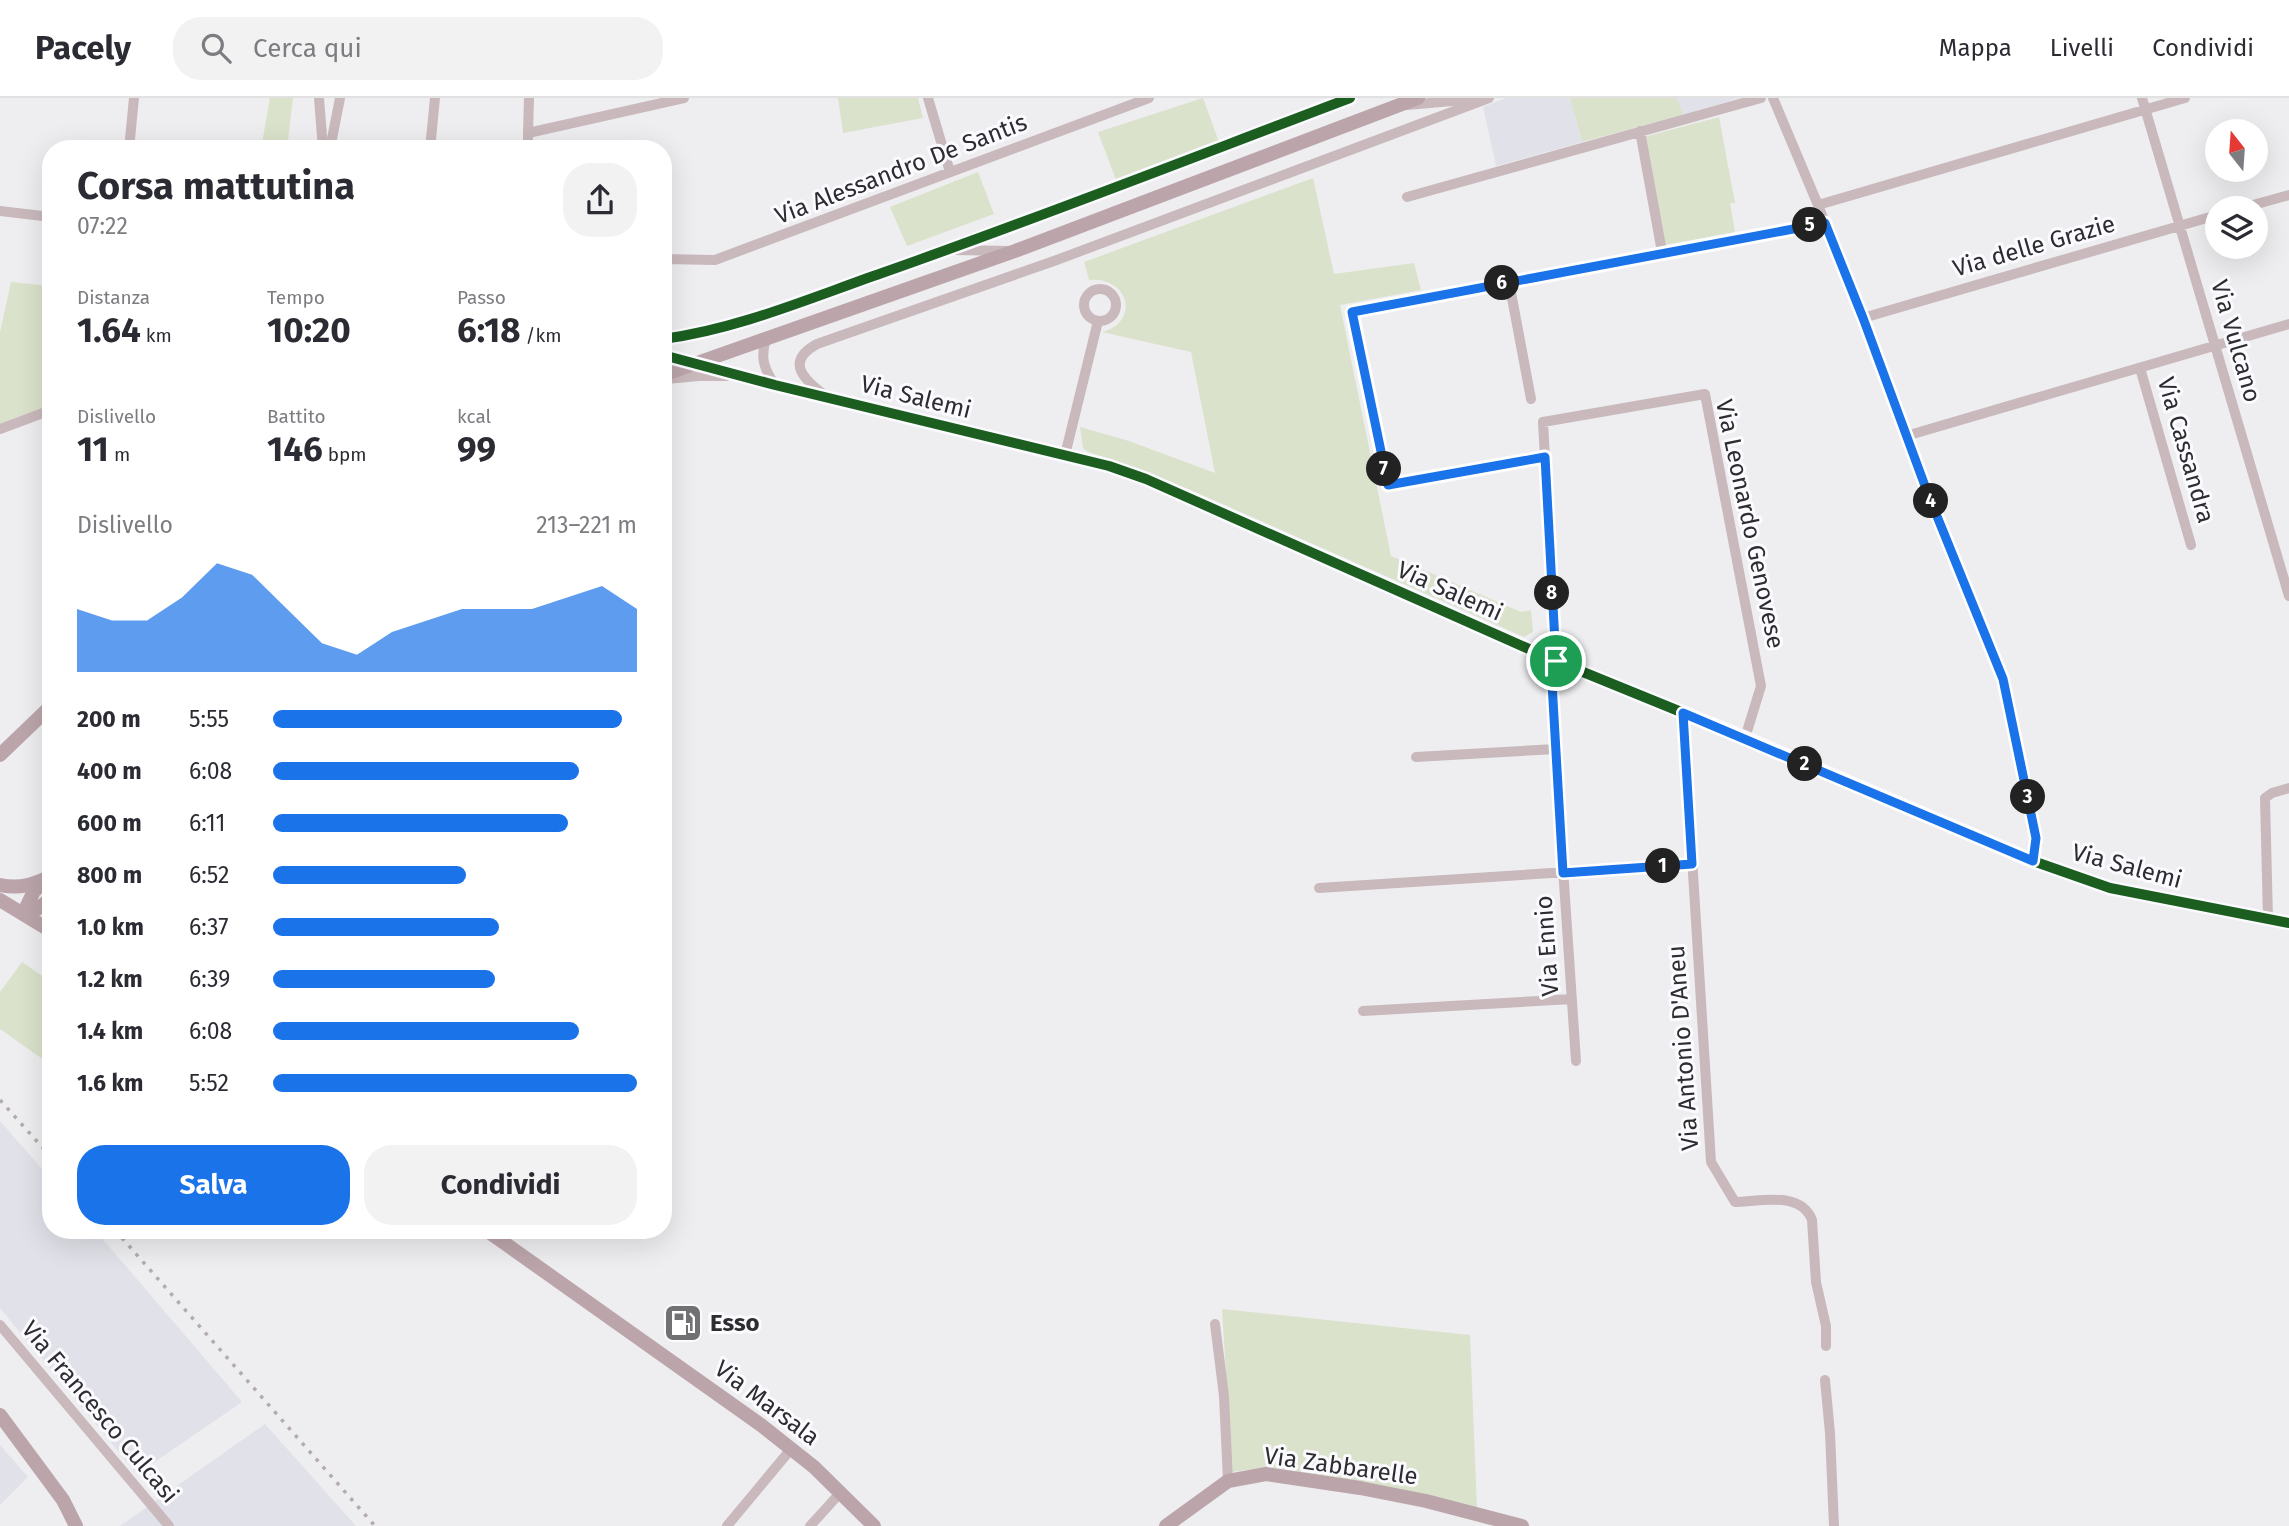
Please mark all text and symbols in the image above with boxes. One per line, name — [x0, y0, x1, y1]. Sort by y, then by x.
search box — [173, 17, 663, 80]
text: Pacely — [35, 28, 131, 68]
icon: search — [197, 29, 235, 67]
text: Cerca qui — [253, 33, 362, 64]
text: Mappa — [1939, 34, 2012, 62]
text: Livelli — [2050, 34, 2114, 62]
text: Condividi — [2152, 34, 2254, 62]
street label: Via Alessandro De Santis — [771, 108, 1031, 230]
north arrow — [2205, 119, 2268, 182]
map controls — [2205, 119, 2268, 259]
text: Corsa mattutina — [77, 163, 355, 209]
button: share — [563, 163, 637, 237]
button: layers — [2205, 196, 2268, 259]
pin: 5 — [1792, 208, 1828, 242]
street label: Via delle Grazie — [1950, 209, 2118, 283]
text: 07:22 — [77, 212, 128, 240]
text: 5 — [1804, 213, 1815, 236]
pin: 6 — [1484, 266, 1520, 300]
text: 6 — [1496, 271, 1507, 294]
street label: Via Vulcano — [2205, 277, 2267, 405]
text: Distanza — [77, 286, 150, 309]
text: Tempo — [267, 286, 325, 309]
text: Passo — [457, 286, 506, 309]
text: 1.64 — [77, 309, 141, 351]
text: 10:20 — [267, 309, 351, 351]
text: 6:18 — [457, 309, 521, 351]
text: km — [141, 324, 172, 347]
text: /km — [521, 324, 561, 347]
street label: Via Salemi — [858, 370, 974, 424]
street label: Via Cassandra — [2152, 374, 2220, 526]
street label: Via Leonardo Genovese — [1710, 397, 1790, 651]
text: Dislivello — [77, 405, 156, 428]
text: Battito — [267, 405, 326, 428]
text: kcal — [457, 405, 491, 428]
text: 11 — [77, 428, 109, 470]
text: 146 — [267, 428, 323, 470]
text: 99 — [457, 428, 496, 470]
text: m — [109, 443, 130, 466]
text: bpm — [323, 443, 367, 466]
pin: 7 — [1366, 452, 1402, 486]
text: 7 — [1379, 457, 1388, 480]
pin: 4 — [1913, 484, 1948, 518]
text: 4 — [1925, 489, 1936, 512]
text: Dislivello — [77, 511, 173, 539]
text: 213–221 m — [536, 511, 637, 539]
street label: Via Salemi — [1393, 555, 1507, 627]
pin: 8 — [1534, 575, 1570, 610]
text: 8 — [1546, 581, 1557, 604]
pin — [1526, 631, 1586, 691]
icon: arrive — [1537, 642, 1575, 680]
text: 200 m — [77, 705, 141, 733]
text: 5:55 — [189, 705, 229, 733]
pin: 2 — [1787, 746, 1822, 782]
text: 2 — [1800, 752, 1809, 775]
text: 400 m — [77, 757, 142, 785]
text: 6:08 — [189, 757, 232, 785]
pin: 3 — [2010, 780, 2046, 814]
text: 3 — [2023, 785, 2032, 808]
text: 600 m — [77, 809, 142, 837]
text: 6:11 — [189, 809, 225, 837]
street label: Via Salemi — [2069, 838, 2185, 894]
pin: 1 — [1646, 848, 1680, 884]
text: 1 — [1658, 854, 1667, 877]
text: 800 m — [77, 861, 142, 889]
text: 6:52 — [189, 861, 230, 889]
street label: Via Ennio — [1530, 895, 1564, 997]
text: 1.0 km — [77, 913, 144, 941]
text: 6:37 — [189, 913, 229, 941]
street label: Via Antonio D'Aneu — [1662, 944, 1704, 1152]
text: 1.2 km — [77, 965, 143, 993]
text: 6:39 — [189, 965, 230, 993]
text: 1.4 km — [77, 1017, 143, 1045]
text: 6:08 — [189, 1017, 232, 1045]
text: 1.6 km — [77, 1069, 144, 1097]
text: 5:52 — [189, 1069, 229, 1097]
button: Salva — [77, 1145, 350, 1225]
button: Condividi — [364, 1145, 637, 1225]
fuel station icon: Esso — [662, 1302, 704, 1344]
place label: Esso — [710, 1309, 760, 1337]
street label: Via Francesco Culcasi — [16, 1315, 184, 1509]
street label: Via Marsala — [709, 1355, 825, 1451]
street label: Via Zabbarelle — [1262, 1441, 1420, 1491]

